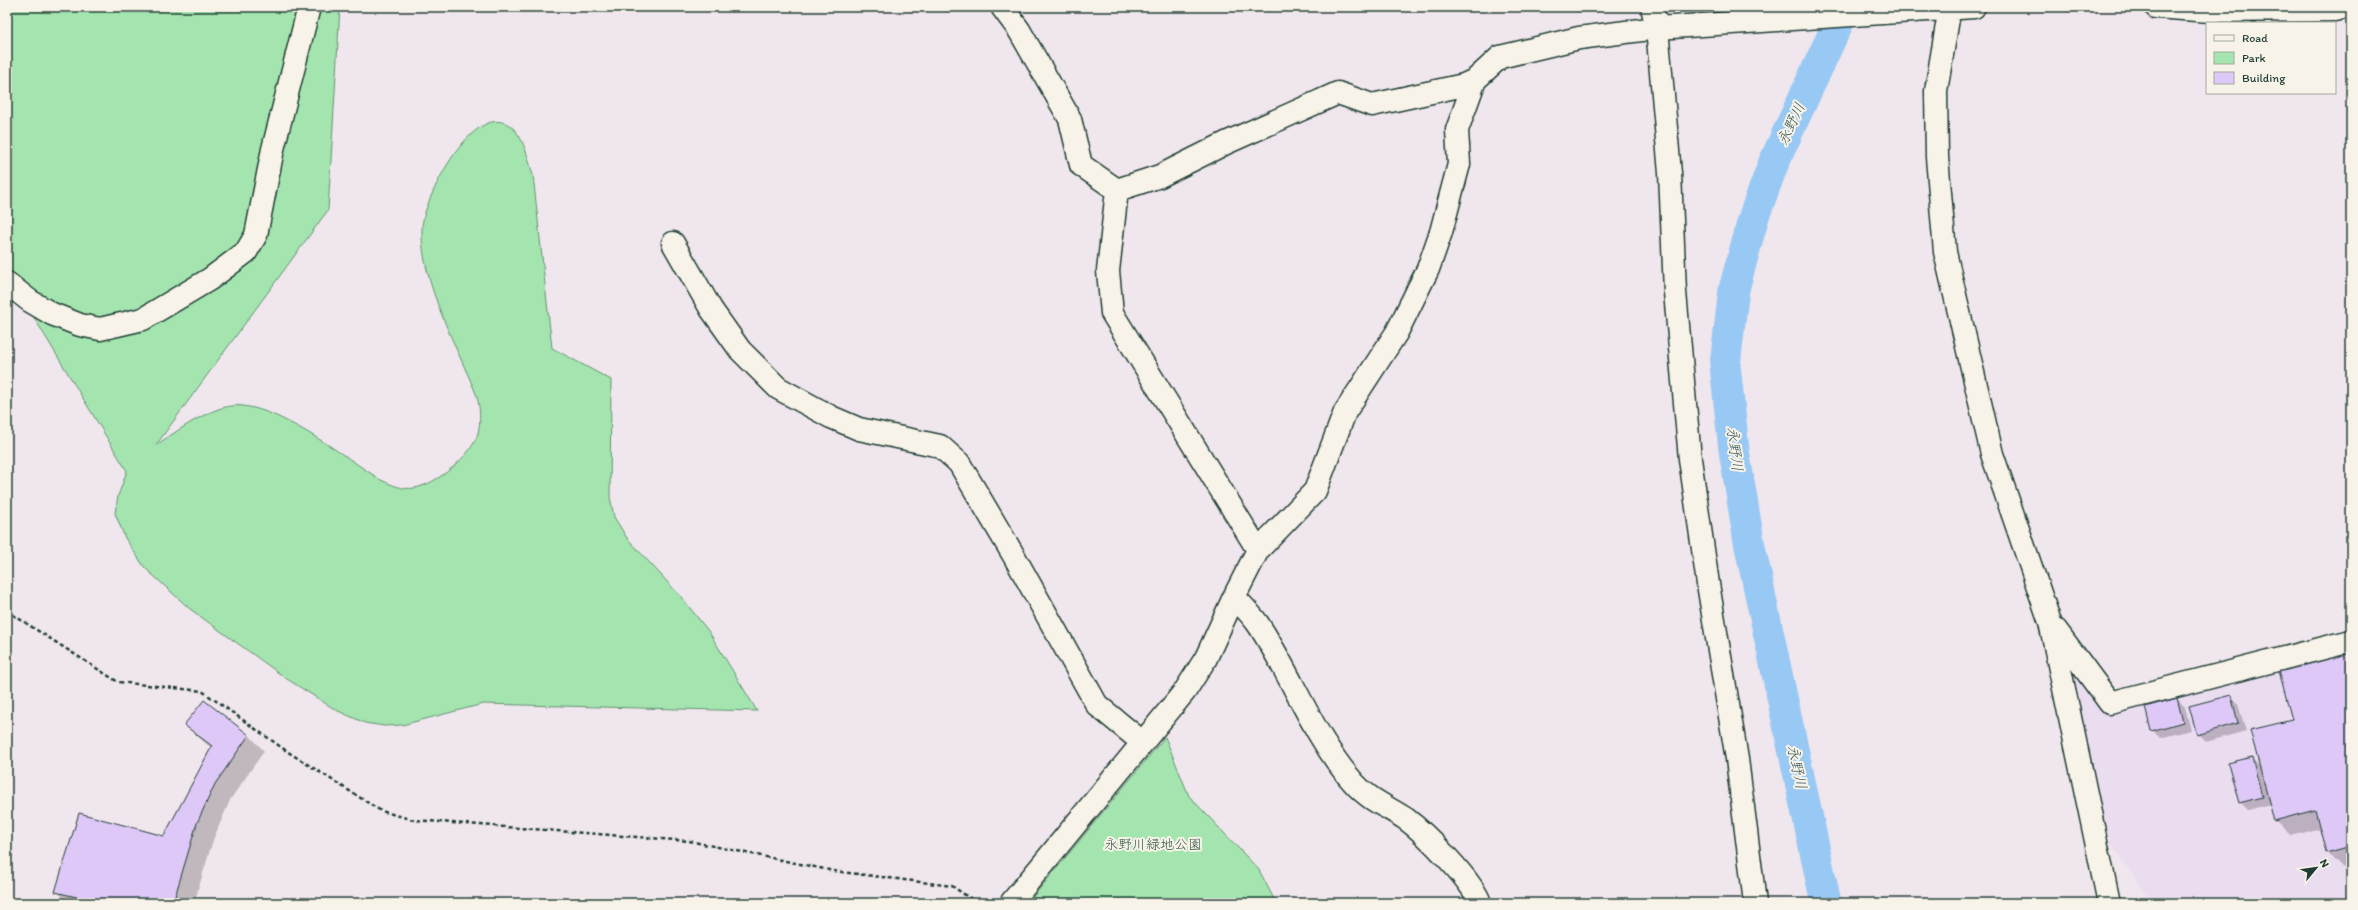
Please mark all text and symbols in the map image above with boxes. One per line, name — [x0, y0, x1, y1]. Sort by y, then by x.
legend — [2206, 22, 2336, 94]
text: Road — [2242, 31, 2268, 45]
text: Park — [2242, 51, 2266, 65]
text: Building — [2242, 71, 2286, 85]
water label: 永野川 — [1773, 100, 1809, 148]
water label: 永野川 — [1723, 426, 1747, 472]
water label: 永野川 — [1784, 743, 1810, 791]
park label: 永野川緑地公園 — [1104, 836, 1202, 853]
north arrow — [2296, 848, 2336, 888]
text: N — [2317, 857, 2332, 870]

